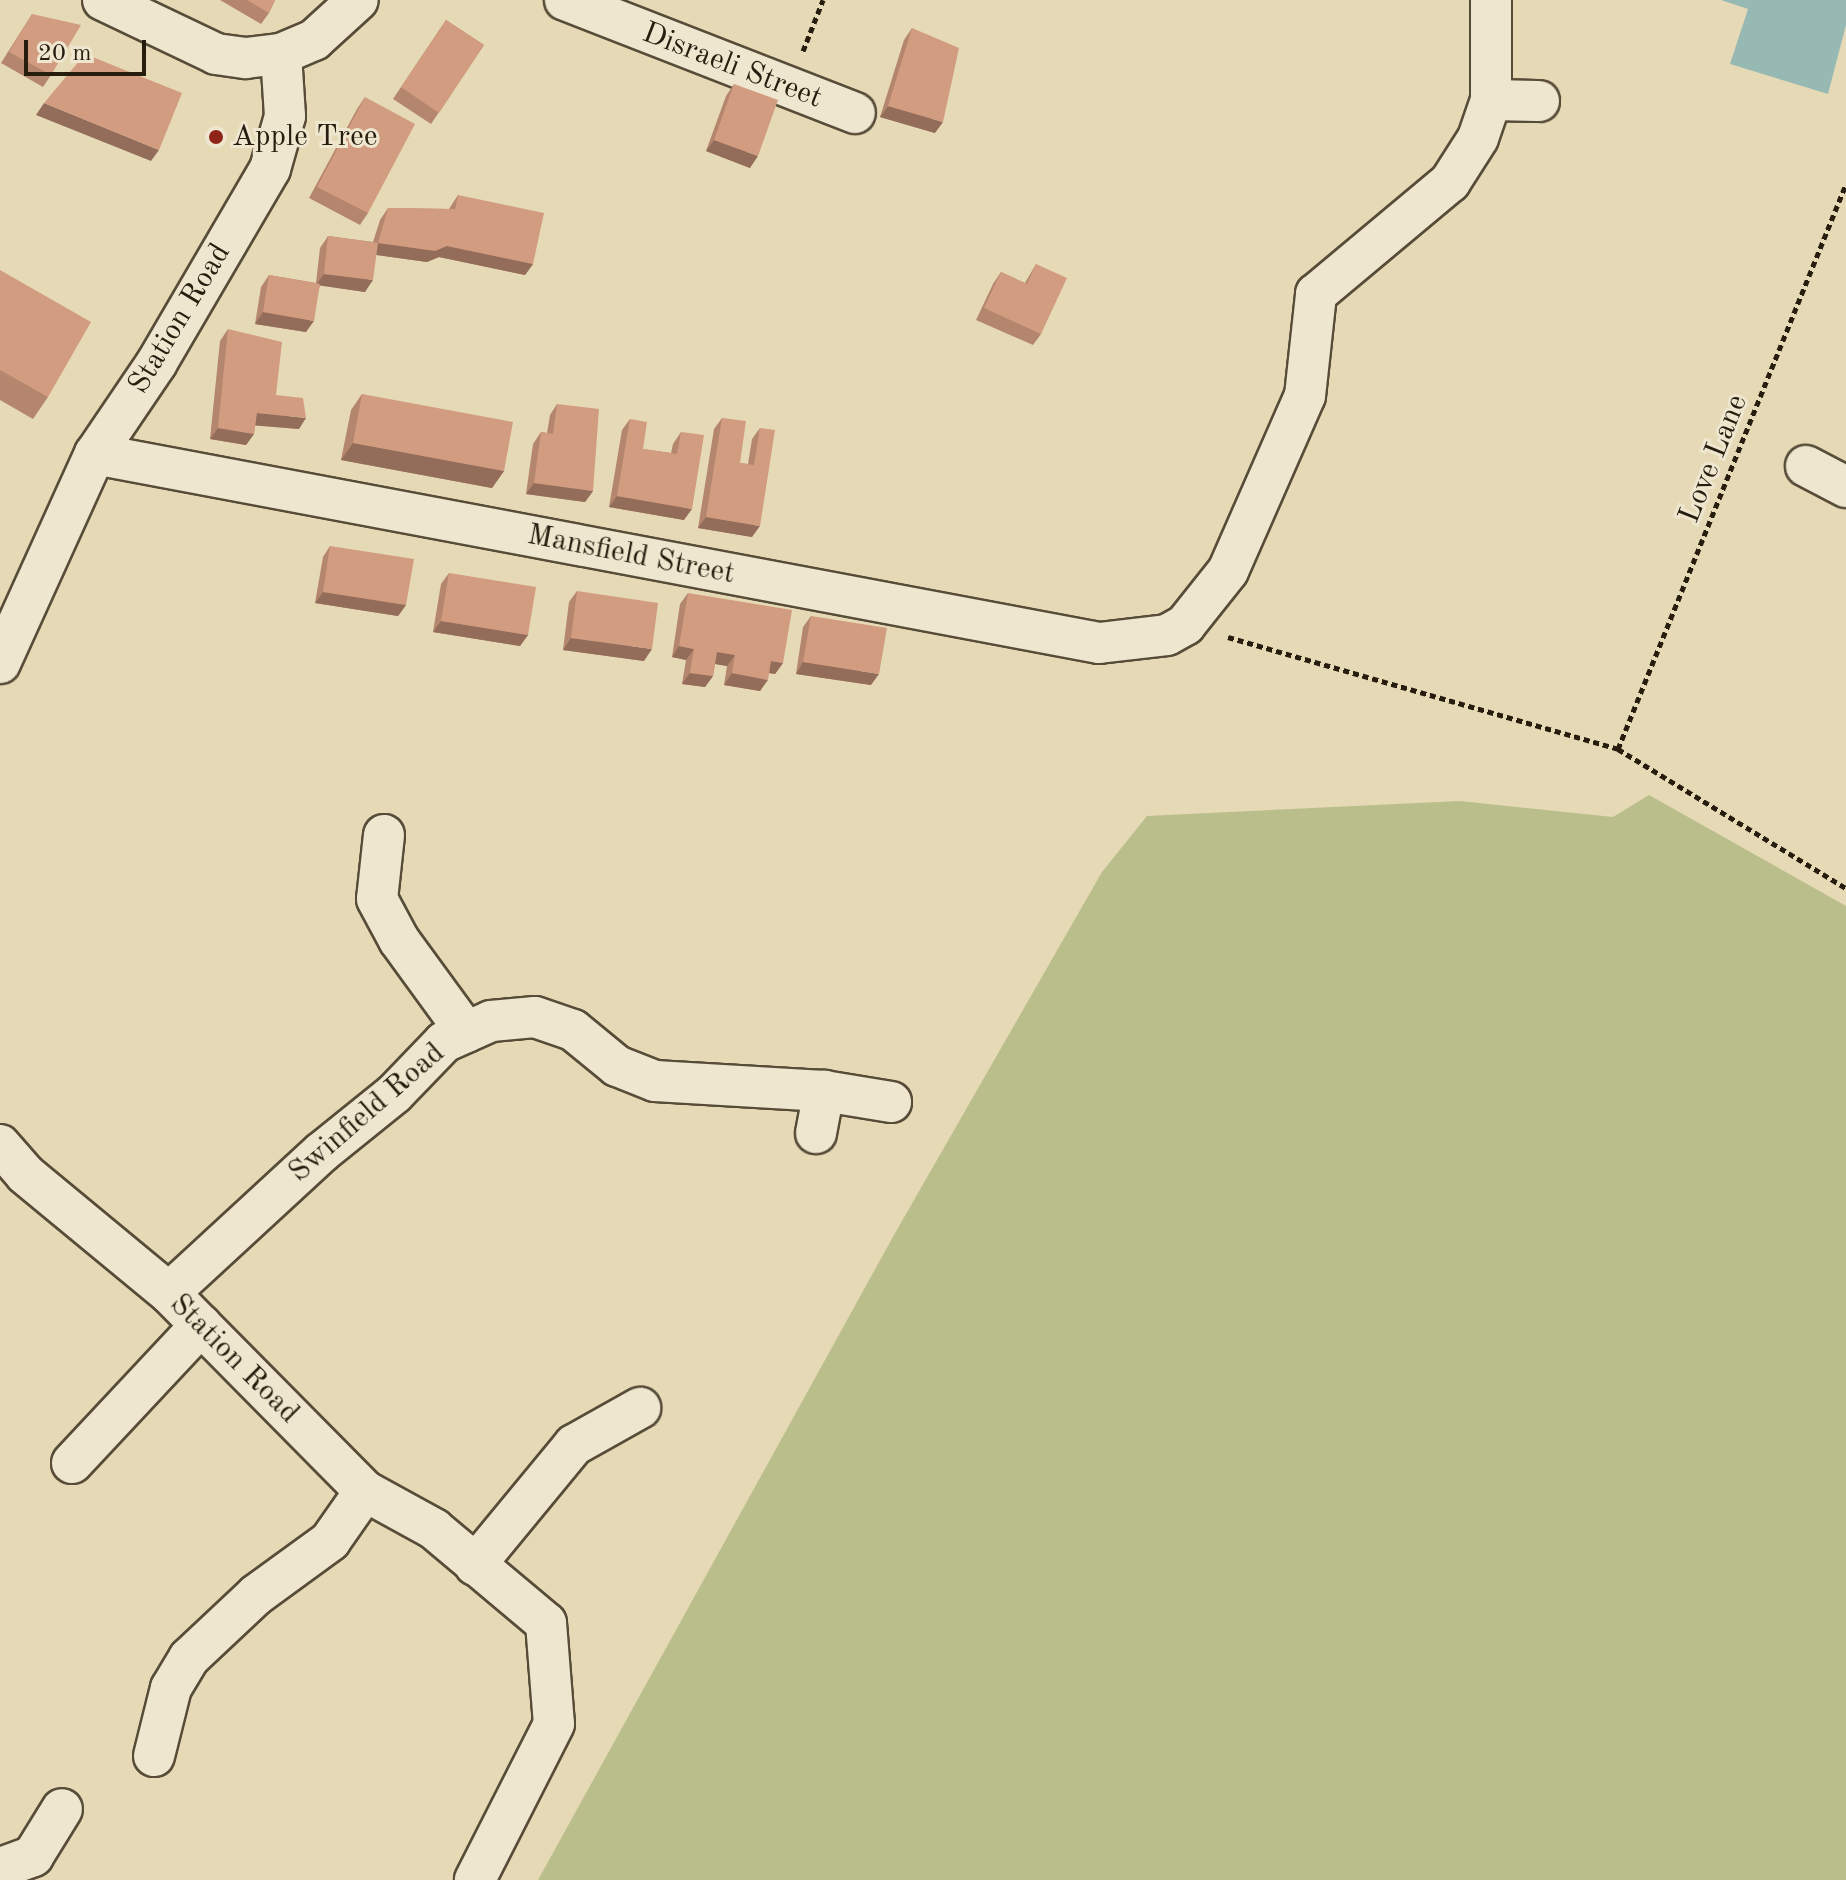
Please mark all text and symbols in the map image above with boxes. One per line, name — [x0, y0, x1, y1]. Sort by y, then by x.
street label: Disraeli Street — [637, 15, 827, 117]
scale bar — [28, 24, 150, 74]
text: 20 m — [38, 42, 92, 66]
place label: Apple Tree — [232, 119, 378, 155]
marker: Apple Tree — [207, 128, 225, 146]
street label: Station Road — [121, 237, 239, 401]
street label: Love Lane — [1672, 390, 1756, 528]
street label: Mansfield Street — [524, 517, 738, 593]
street label: Swinfield Road — [282, 1035, 452, 1191]
street label: Station Road — [162, 1287, 306, 1431]

